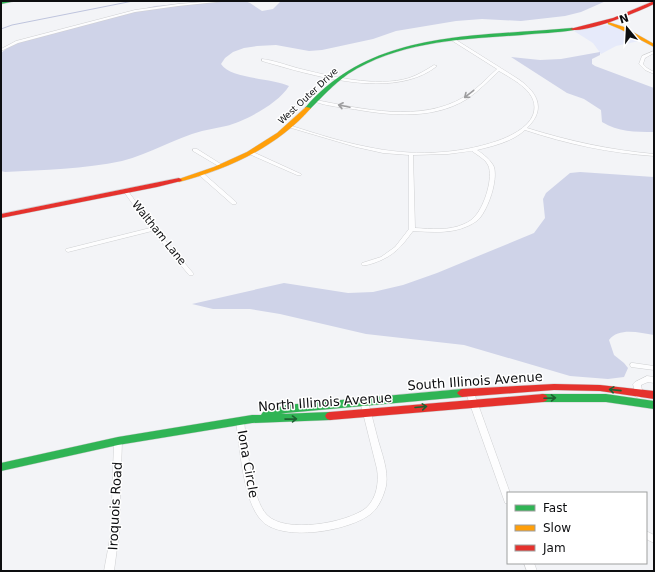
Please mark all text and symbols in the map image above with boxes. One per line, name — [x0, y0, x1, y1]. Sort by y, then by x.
north arrow — [607, 8, 647, 48]
text: N — [618, 11, 630, 27]
street label: West Outer Drive — [276, 66, 340, 126]
one-way arrow — [464, 90, 475, 99]
one-way arrow — [338, 102, 351, 110]
street label: Waltham Lane — [129, 198, 189, 268]
street label: South Illinois Avenue — [407, 369, 543, 393]
one-way arrow — [609, 386, 622, 394]
street label: North Illinois Avenue — [258, 390, 392, 414]
one-way arrow — [543, 394, 556, 401]
one-way arrow — [414, 404, 427, 411]
one-way arrow — [284, 415, 297, 422]
street label: Iona Circle — [235, 429, 261, 499]
street label: Iroquois Road — [105, 461, 125, 551]
legend — [507, 492, 647, 564]
text: Fast — [543, 501, 567, 515]
text: Slow — [543, 521, 571, 535]
text: Jam — [542, 541, 566, 555]

